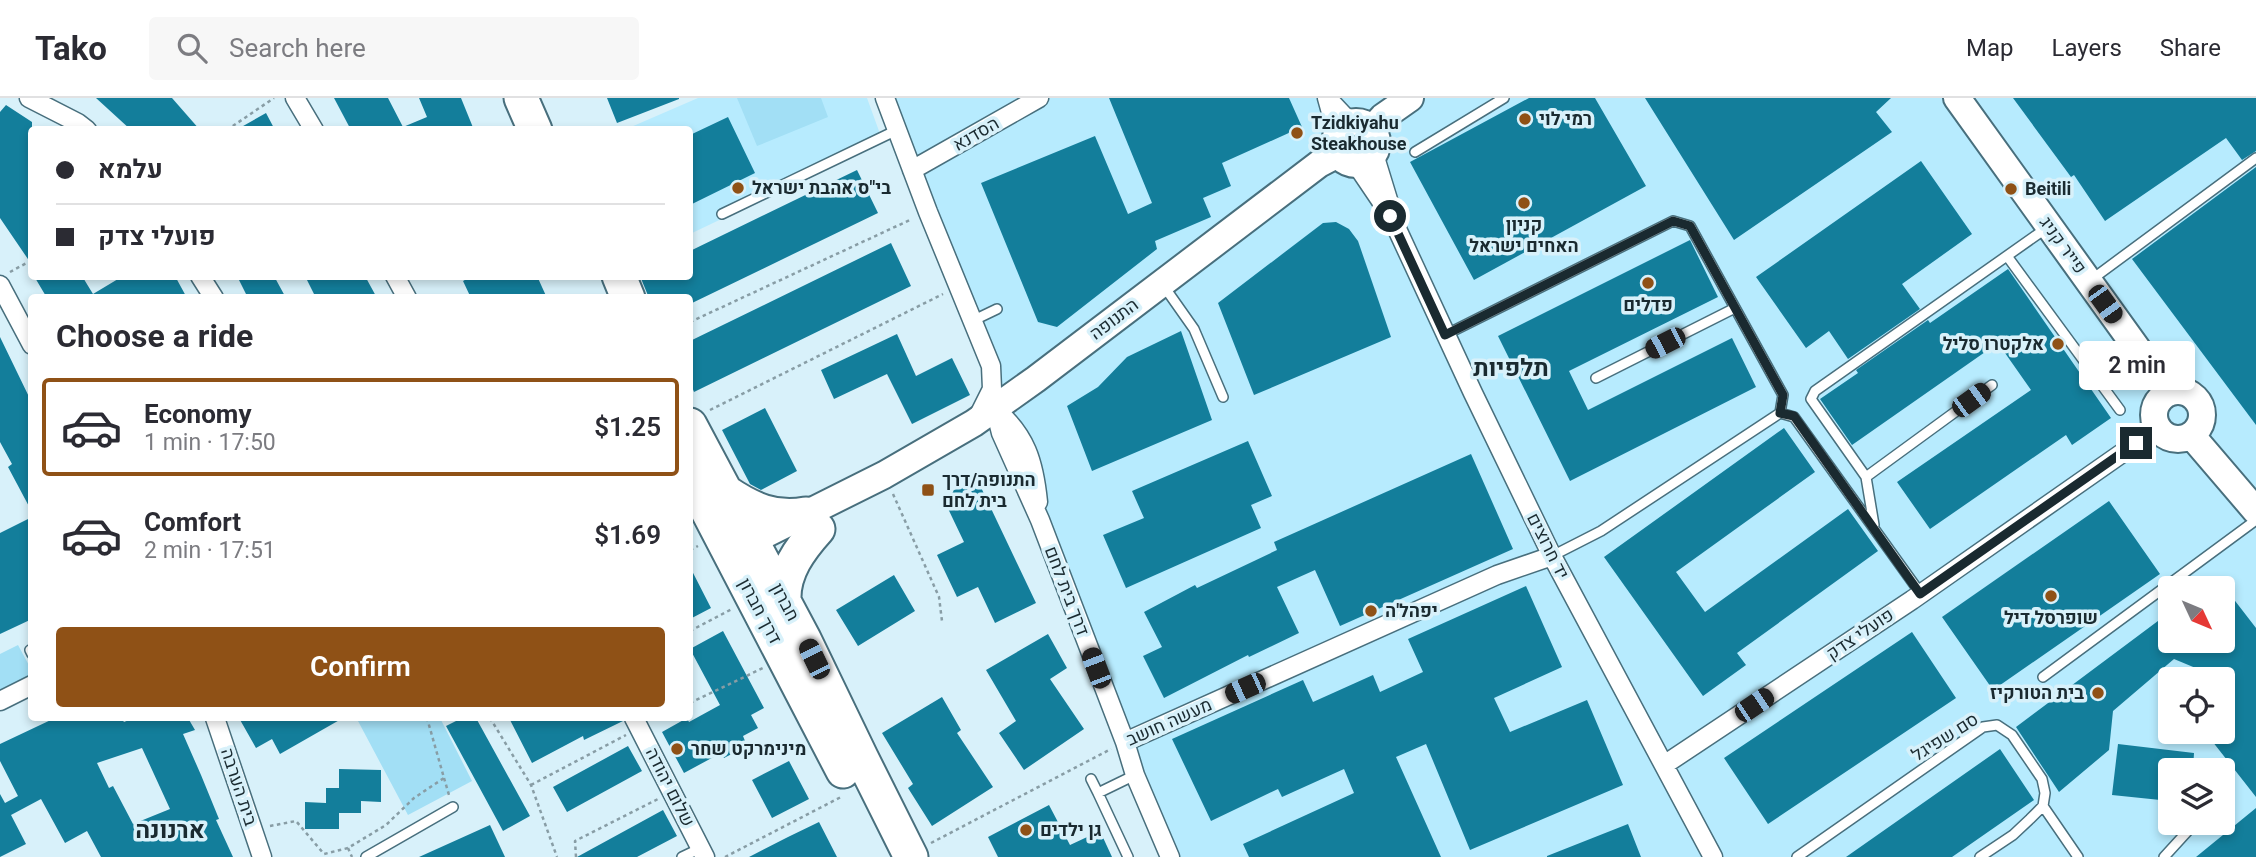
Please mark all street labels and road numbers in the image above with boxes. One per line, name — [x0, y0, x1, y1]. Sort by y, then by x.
street label: הסדנא — [949, 112, 1002, 155]
street label: פייר קניג — [2036, 212, 2091, 277]
street label: התנופה — [1085, 294, 1142, 344]
street label: יד חרוצים — [1523, 509, 1574, 582]
street label: דרך בית לחם — [1041, 543, 1094, 638]
street label: דרך חברון — [734, 574, 786, 647]
street label: חברון — [767, 579, 804, 624]
street label: פועלי צדק — [1822, 603, 1897, 664]
street label: מעשה חושב — [1123, 693, 1215, 750]
street label: סם שפיגל — [1908, 708, 1982, 765]
street label: שלום יהודה — [642, 744, 699, 830]
street label: בית הערבה — [217, 745, 262, 829]

